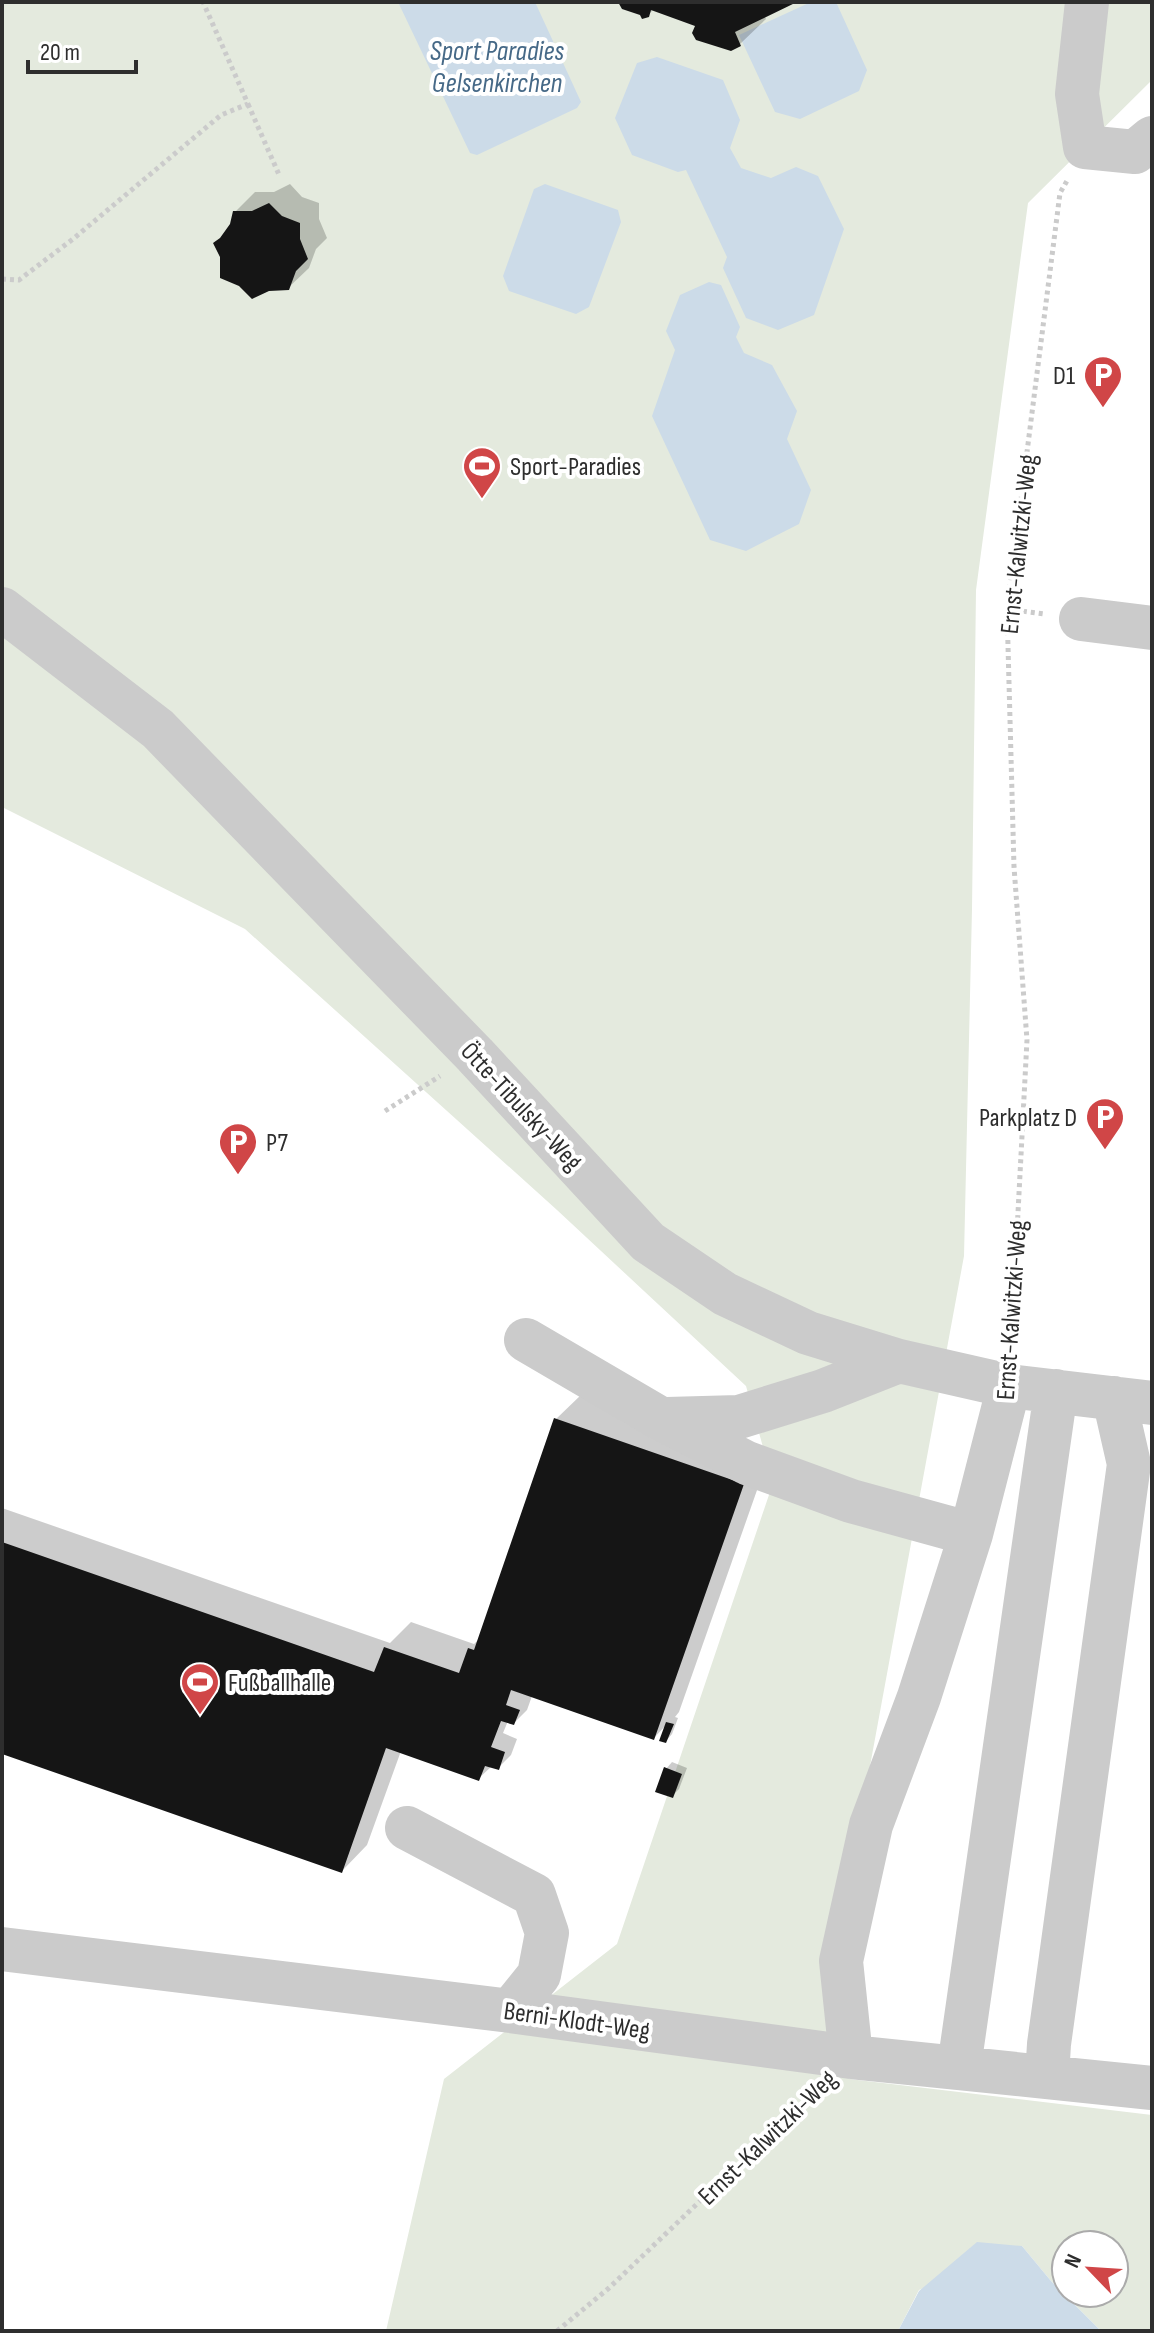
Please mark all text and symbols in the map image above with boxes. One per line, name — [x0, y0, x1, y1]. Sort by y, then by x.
scale bar — [28, 24, 136, 74]
water label: Sport Paradies Gelsenkirchen — [430, 35, 564, 100]
text: 20 m — [40, 38, 80, 67]
parking icon: D1 — [1082, 354, 1124, 409]
place label: D1 — [1053, 361, 1075, 392]
sports icon: Sport-Paradies — [461, 445, 503, 500]
place label: Sport-Paradies — [510, 452, 641, 483]
street label: Ernst-Kalwitzki-Weg — [995, 453, 1044, 635]
street label: Ötte-Tibulsky-Weg — [454, 1036, 588, 1178]
parking icon: Parkplatz D — [1084, 1096, 1126, 1151]
place label: Parkplatz D — [979, 1103, 1077, 1134]
parking icon: P7 — [217, 1121, 259, 1176]
place label: P7 — [266, 1128, 288, 1159]
street label: Ernst-Kalwitzki-Weg — [991, 1219, 1034, 1401]
sports icon: Fußballhalle — [179, 1661, 221, 1716]
place label: Fußballhalle — [228, 1668, 331, 1699]
street label: Berni-Klodt-Weg — [502, 1996, 652, 2047]
street label: Ernst-Kalwitzki-Weg — [692, 2064, 844, 2212]
north arrow — [1050, 2229, 1130, 2309]
text: N — [1059, 2250, 1088, 2272]

